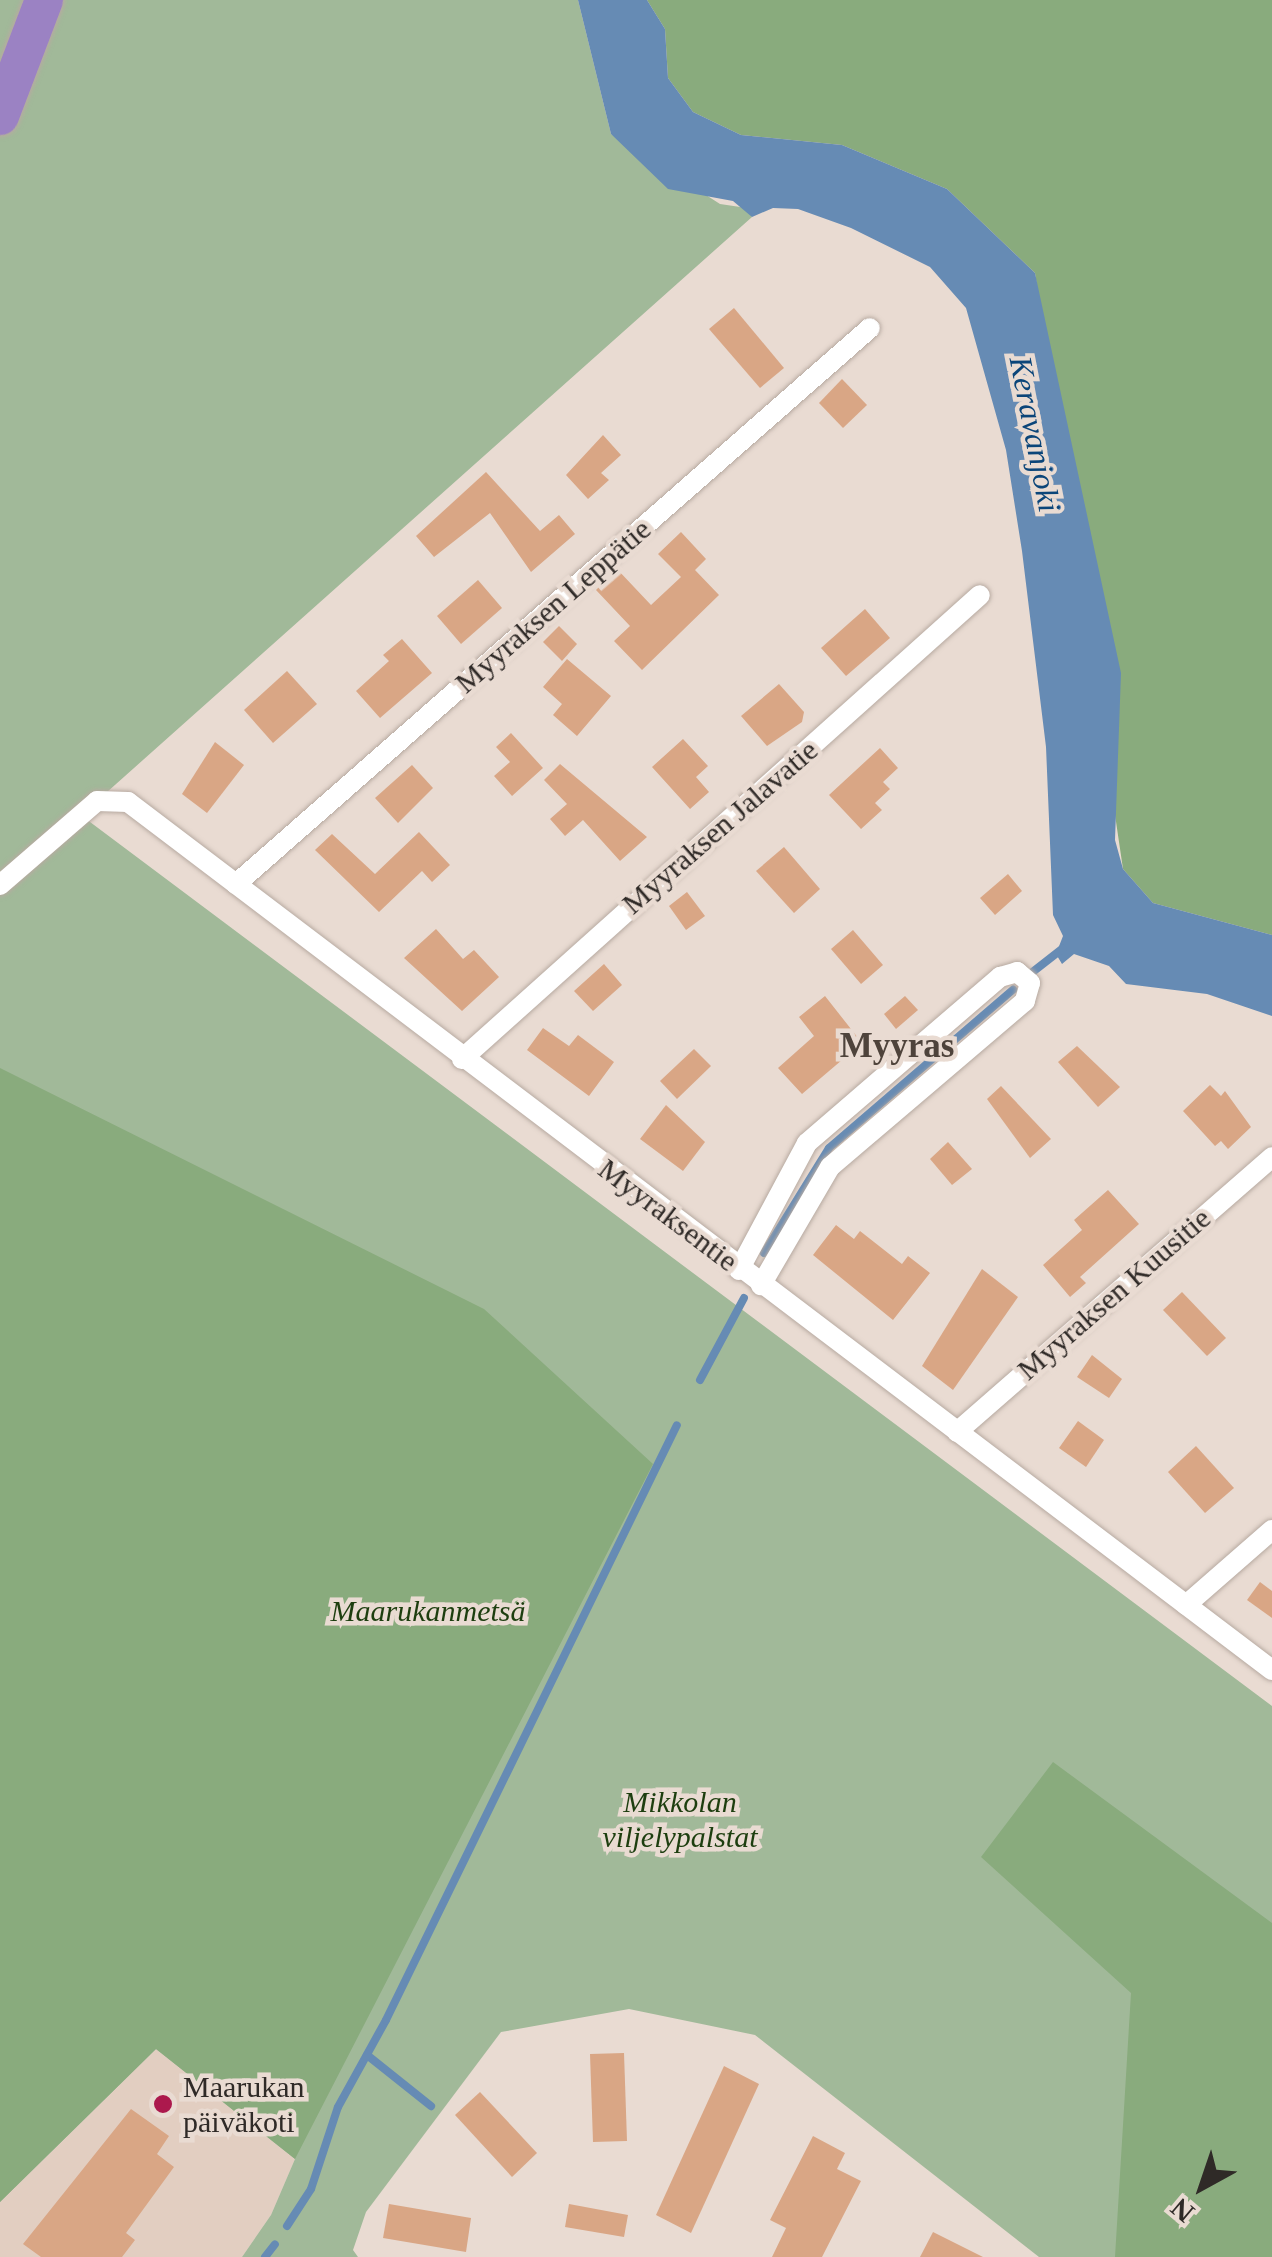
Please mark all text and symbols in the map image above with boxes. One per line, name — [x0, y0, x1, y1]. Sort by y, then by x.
water label: Keravanjoki — [1001, 353, 1069, 515]
street label: Myyraksen Leppätie — [448, 511, 658, 701]
street label: Myyraksen Jalavatie — [615, 732, 825, 922]
district label: Myyras — [840, 1025, 954, 1067]
street label: Myyraksentie — [591, 1151, 745, 1279]
street label: Myyraksen Kuusitie — [1010, 1200, 1218, 1388]
park label: Maarukanmetsä — [331, 1593, 525, 1629]
park label: Mikkolan viljelypalstat — [603, 1784, 757, 1854]
place label: Maarukan päiväkoti — [183, 2069, 305, 2140]
marker: Maarukan päiväkoti — [152, 2093, 174, 2115]
north arrow — [1152, 2137, 1252, 2237]
text: N — [1165, 2192, 1200, 2229]

